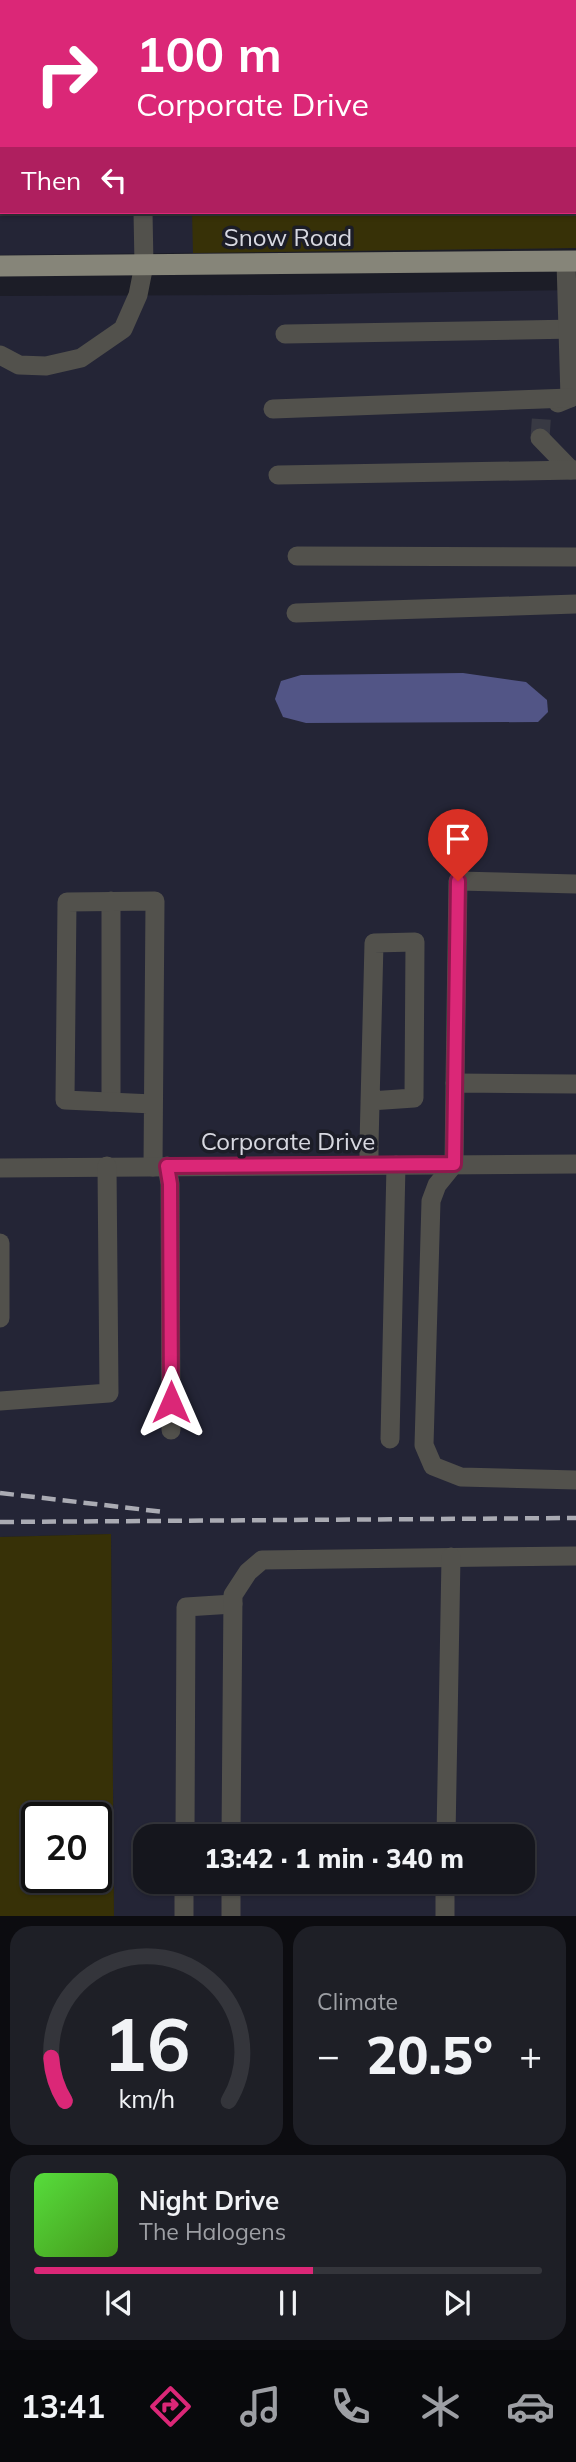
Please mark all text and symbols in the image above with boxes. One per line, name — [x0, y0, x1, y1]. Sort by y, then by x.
text: 100 m — [136, 23, 282, 84]
icon: right — [21, 28, 112, 119]
text: Corporate Drive — [136, 84, 369, 124]
icon: left — [95, 161, 133, 199]
text: Then — [21, 164, 81, 197]
street label: Snow Road — [224, 222, 352, 252]
pin — [428, 809, 488, 881]
icon: arrive — [439, 820, 477, 858]
street label: Corporate Drive — [201, 1126, 375, 1156]
position arrow — [134, 1365, 208, 1439]
speed limit sign: 20 — [21, 1802, 112, 1893]
text: 13:42 · 1 min · 340 m — [204, 1842, 464, 1875]
text: Climate — [317, 1987, 398, 2016]
text: 16 — [103, 1999, 190, 2090]
text: 20.5° — [366, 2022, 493, 2087]
text: − — [317, 2031, 340, 2079]
text: + — [519, 2031, 542, 2079]
text: km/h — [118, 2083, 175, 2114]
text: Night Drive — [139, 2184, 279, 2217]
text: The Halogens — [139, 2217, 286, 2246]
icon: previous — [100, 2284, 138, 2322]
icon: pause — [269, 2284, 307, 2322]
icon: next — [438, 2284, 476, 2322]
icon: directions — [146, 2382, 195, 2431]
icon: music — [236, 2382, 285, 2431]
icon: phone — [326, 2382, 375, 2431]
icon: climate — [416, 2382, 465, 2431]
icon: car — [506, 2382, 555, 2431]
text: 13:41 — [21, 2386, 105, 2426]

